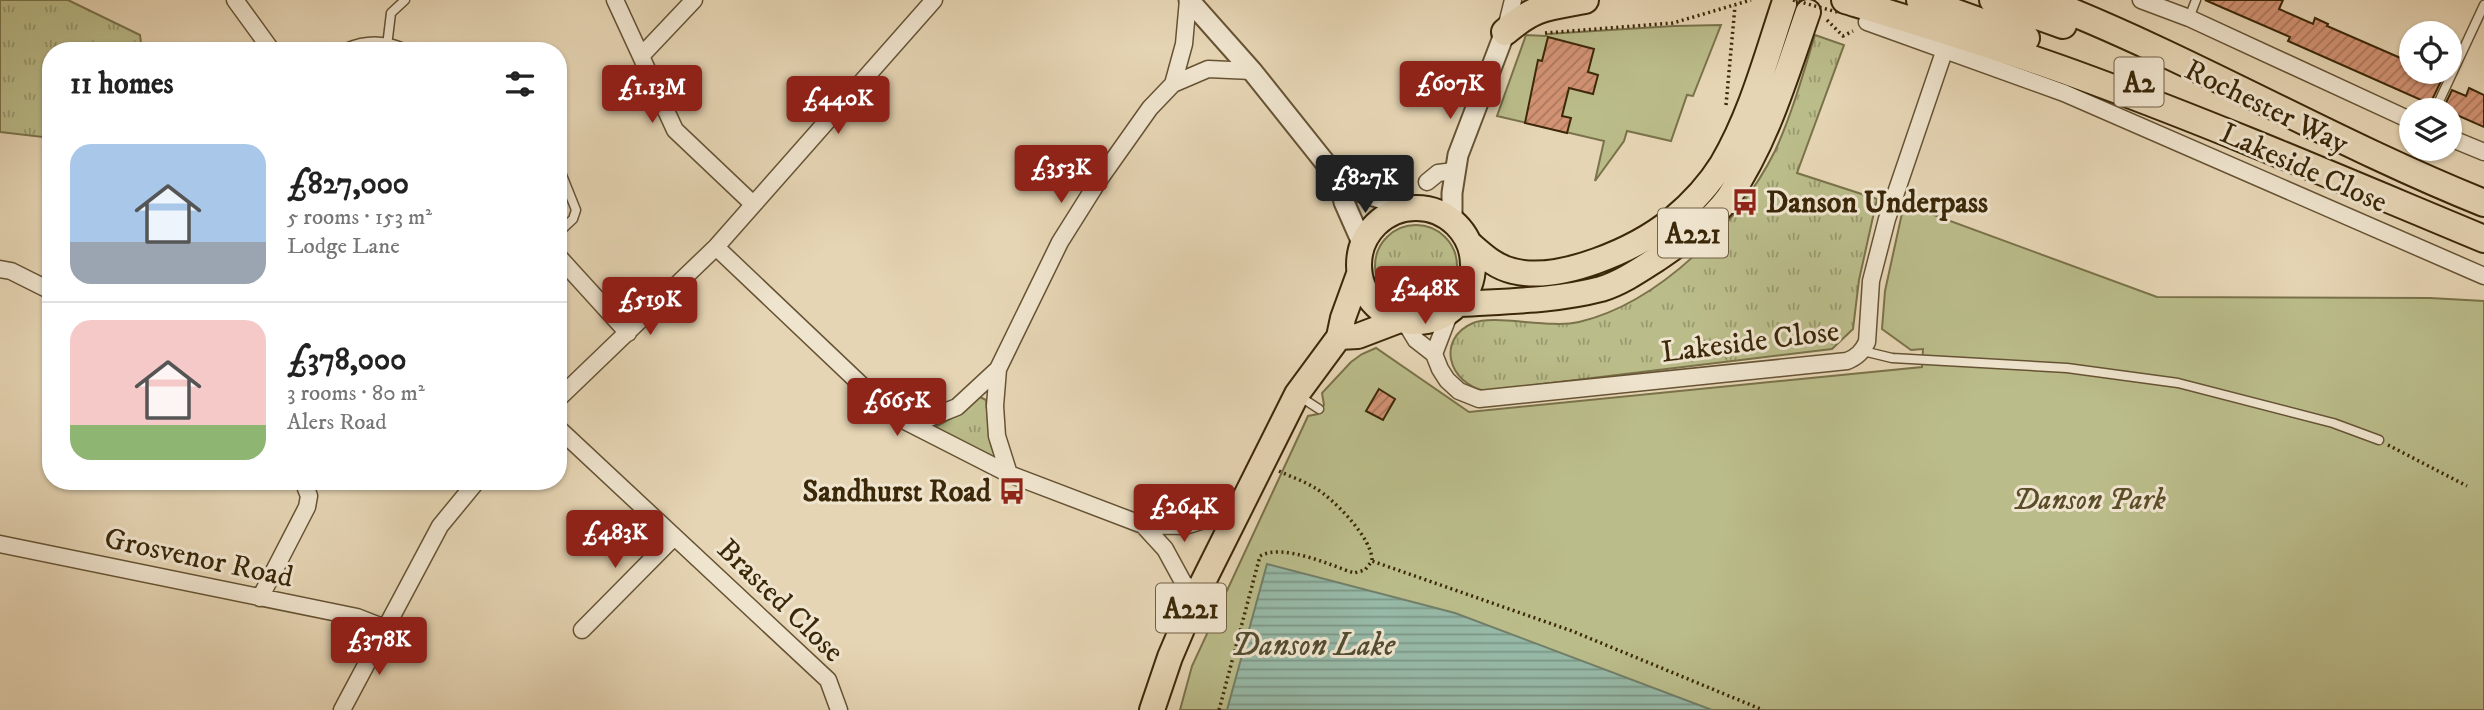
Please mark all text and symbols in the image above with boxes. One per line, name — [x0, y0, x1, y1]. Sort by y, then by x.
map controls — [2399, 21, 2462, 161]
button: locate — [2399, 21, 2462, 84]
street label: Rochester Way — [2178, 52, 2355, 163]
road number: A2 — [2114, 57, 2164, 106]
pin: £607K — [1401, 61, 1499, 121]
icon: filters — [501, 65, 539, 103]
text: 11 homes — [70, 66, 174, 103]
pin: £1.13M — [595, 66, 709, 125]
text: £607K — [1416, 69, 1484, 98]
text: £1.13M — [618, 73, 686, 102]
pin: £440K — [789, 76, 887, 136]
text: £440K — [803, 84, 873, 113]
button: layers — [2399, 98, 2462, 161]
street label: Lakeside Close — [2214, 115, 2393, 222]
pin: £353K — [1012, 146, 1110, 205]
text: £353K — [1031, 153, 1091, 182]
pin: £827K — [1316, 156, 1414, 215]
text: £827K — [1332, 163, 1398, 192]
text: £827,000 — [287, 166, 409, 203]
icon: home — [126, 172, 210, 256]
place label: Danson Underpass — [1766, 185, 1988, 222]
bus stop icon: Danson Underpass — [1730, 187, 1760, 217]
text: 5 rooms · 153 m² — [287, 203, 432, 232]
road number: A221 — [1658, 208, 1728, 258]
text: Lodge Lane — [287, 232, 400, 261]
pin: £248K — [1376, 266, 1474, 326]
text: £248K — [1391, 274, 1459, 303]
pin: £519K — [601, 278, 699, 337]
text: £519K — [618, 285, 682, 314]
street label: Lakeside Close — [1659, 313, 1841, 372]
text: £378,000 — [287, 342, 406, 379]
icon: home — [126, 348, 210, 432]
pin: £665K — [848, 378, 946, 438]
text: 3 rooms · 80 m² — [287, 379, 425, 408]
text: £665K — [863, 386, 931, 415]
text: Alers Road — [287, 408, 387, 437]
place label: Sandhurst Road — [803, 474, 992, 511]
bus stop icon: Sandhurst Road — [997, 476, 1027, 506]
park label: Danson Park — [2012, 482, 2166, 519]
pin: £264K — [1135, 484, 1233, 544]
text: £264K — [1150, 492, 1218, 521]
pin: £483K — [566, 510, 664, 570]
text: £483K — [582, 518, 648, 547]
street label: Grosvenor Road — [101, 520, 296, 597]
street label: Brasted Close — [709, 531, 851, 671]
road number: A221 — [1156, 584, 1226, 632]
pin: £378K — [330, 618, 428, 677]
text: £378K — [347, 625, 411, 654]
water label: Danson Lake — [1231, 626, 1396, 666]

